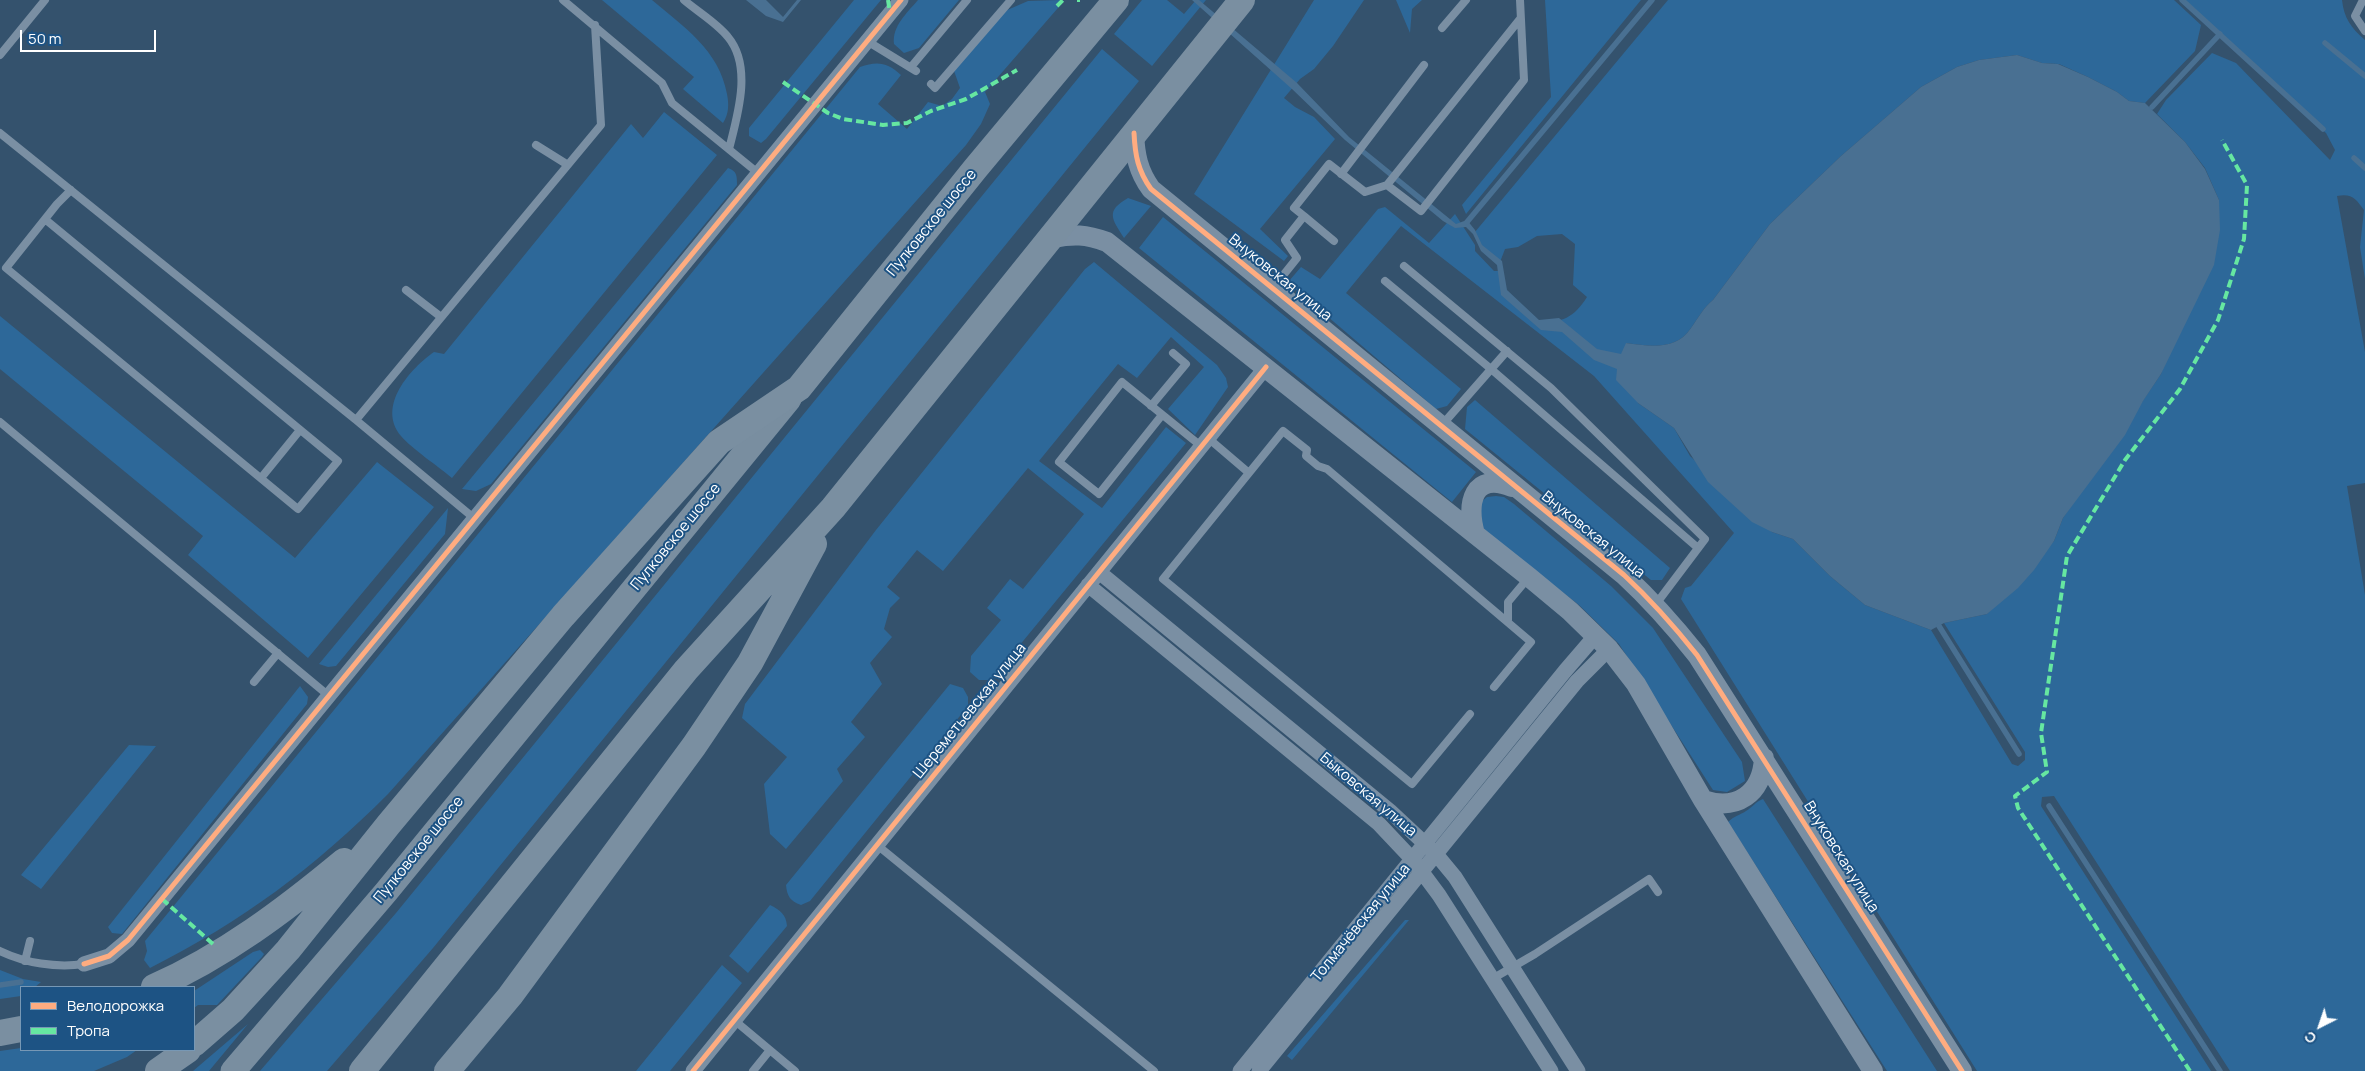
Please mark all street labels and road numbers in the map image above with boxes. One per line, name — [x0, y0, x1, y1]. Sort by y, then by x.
street label: Пулковское шоссе — [883, 166, 981, 280]
street label: Внуковская улица — [1225, 231, 1335, 325]
street label: Пулковское шоссе — [627, 480, 725, 594]
street label: Внуковская улица — [1538, 488, 1648, 582]
street label: Шереметьевская улица — [910, 640, 1030, 782]
street label: Быковская улица — [1316, 749, 1420, 841]
street label: Пулковское шоссе — [370, 793, 468, 907]
street label: Внуковская улица — [1799, 798, 1883, 916]
street label: Толмачёвская улица — [1308, 860, 1414, 986]

